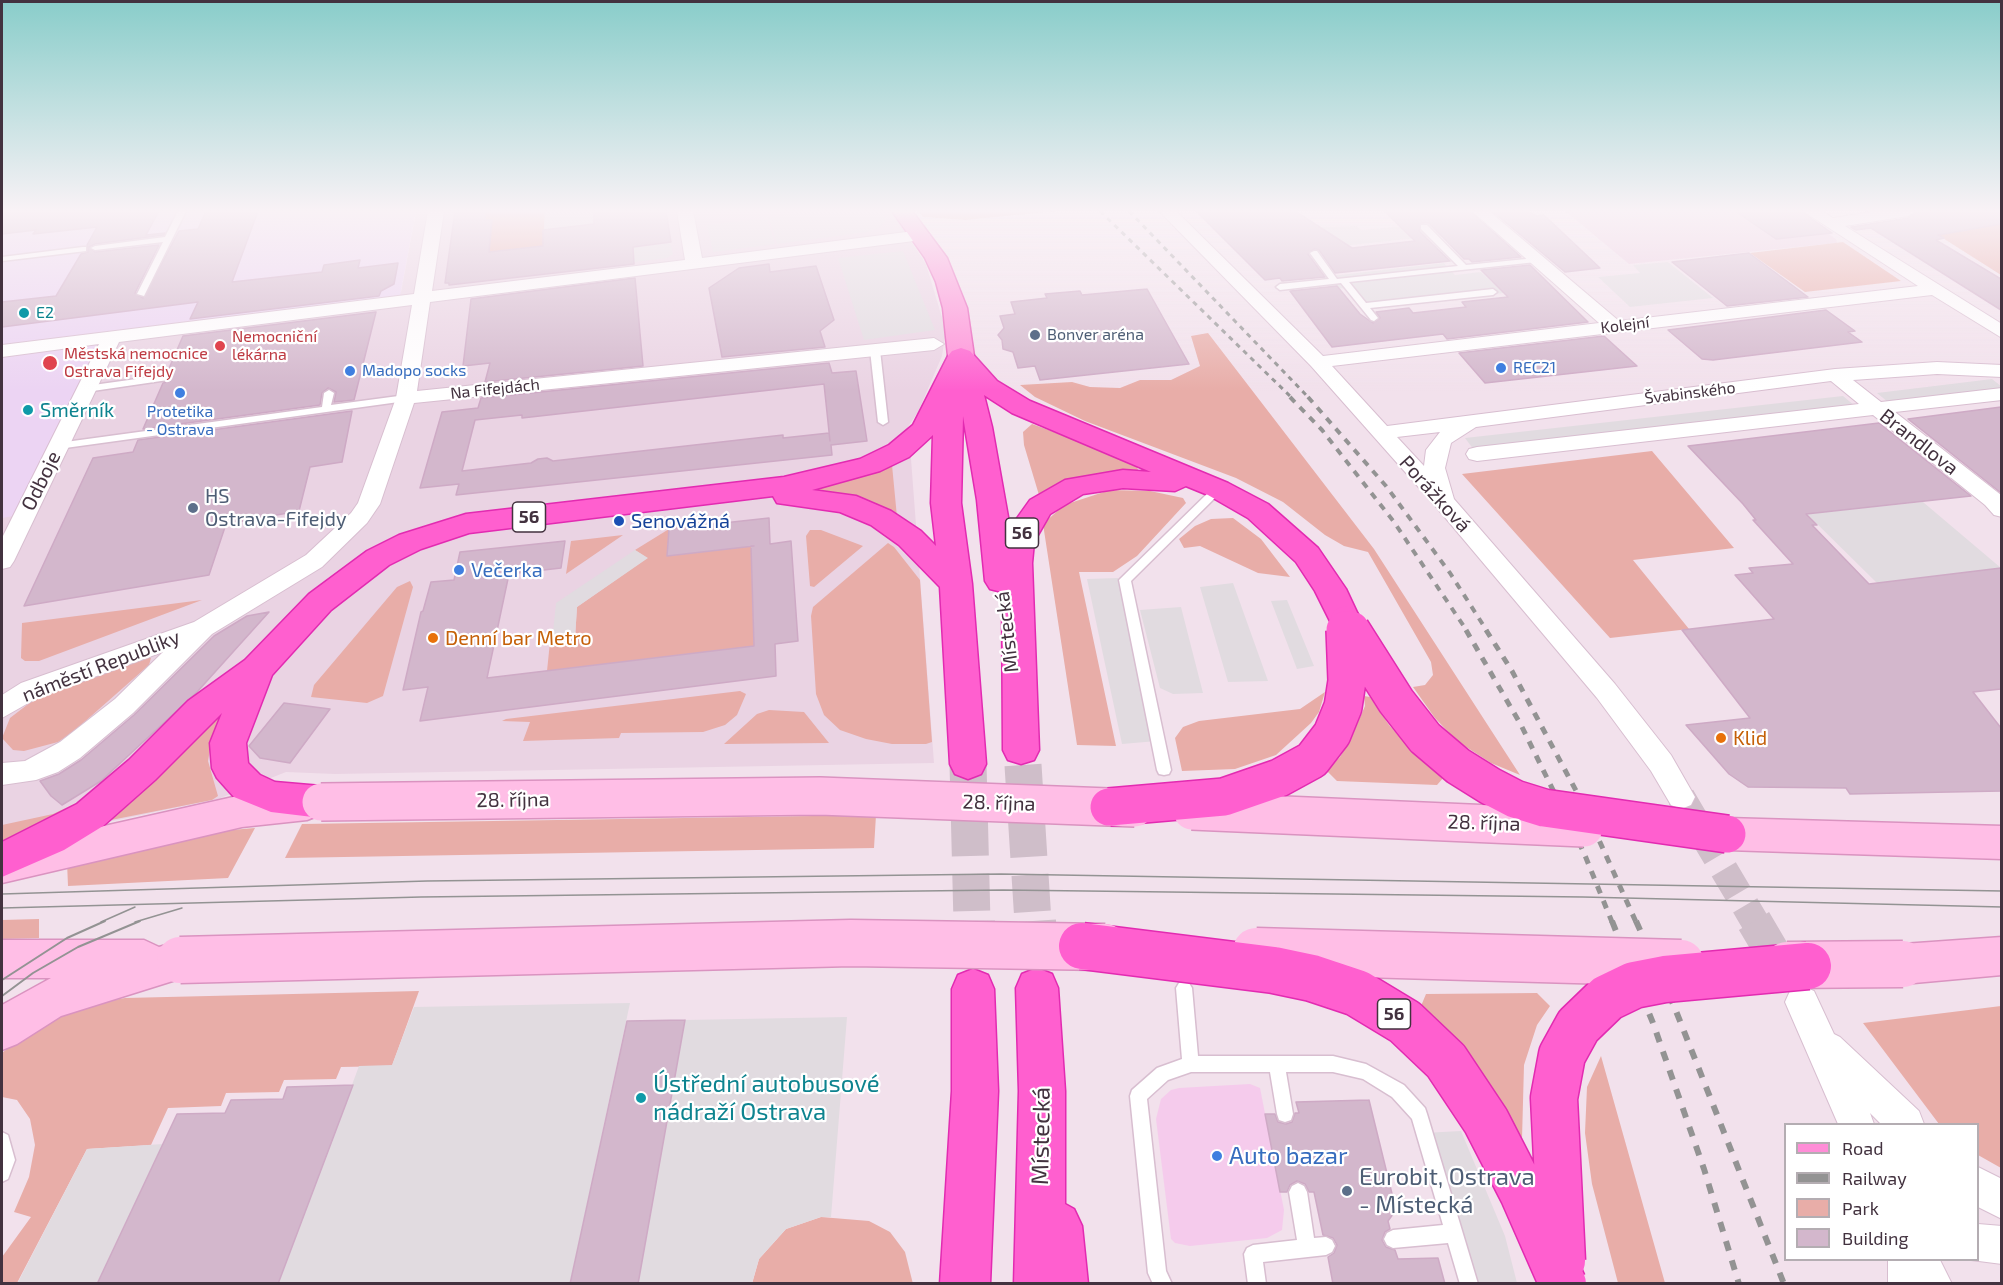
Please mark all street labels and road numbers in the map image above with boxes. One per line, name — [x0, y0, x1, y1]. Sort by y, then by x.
street label: Kolejní — [1600, 312, 1650, 338]
street label: Na Fifejdách — [449, 375, 541, 403]
street label: Švabinského — [1643, 378, 1737, 408]
street label: Brandlova — [1875, 404, 1963, 480]
street label: Odboje — [16, 447, 66, 515]
street label: Porážková — [1394, 451, 1476, 537]
road number: 56 — [512, 502, 546, 532]
road number: 56 — [1006, 518, 1038, 548]
street label: Místecká — [990, 590, 1024, 674]
street label: náměstí Republiky — [19, 625, 183, 707]
street label: 28. října — [476, 787, 550, 813]
street label: 28. října — [962, 790, 1036, 816]
street label: 28. října — [1447, 810, 1521, 836]
road number: 56 — [1378, 999, 1410, 1029]
street label: Místecká — [1026, 1087, 1056, 1185]

